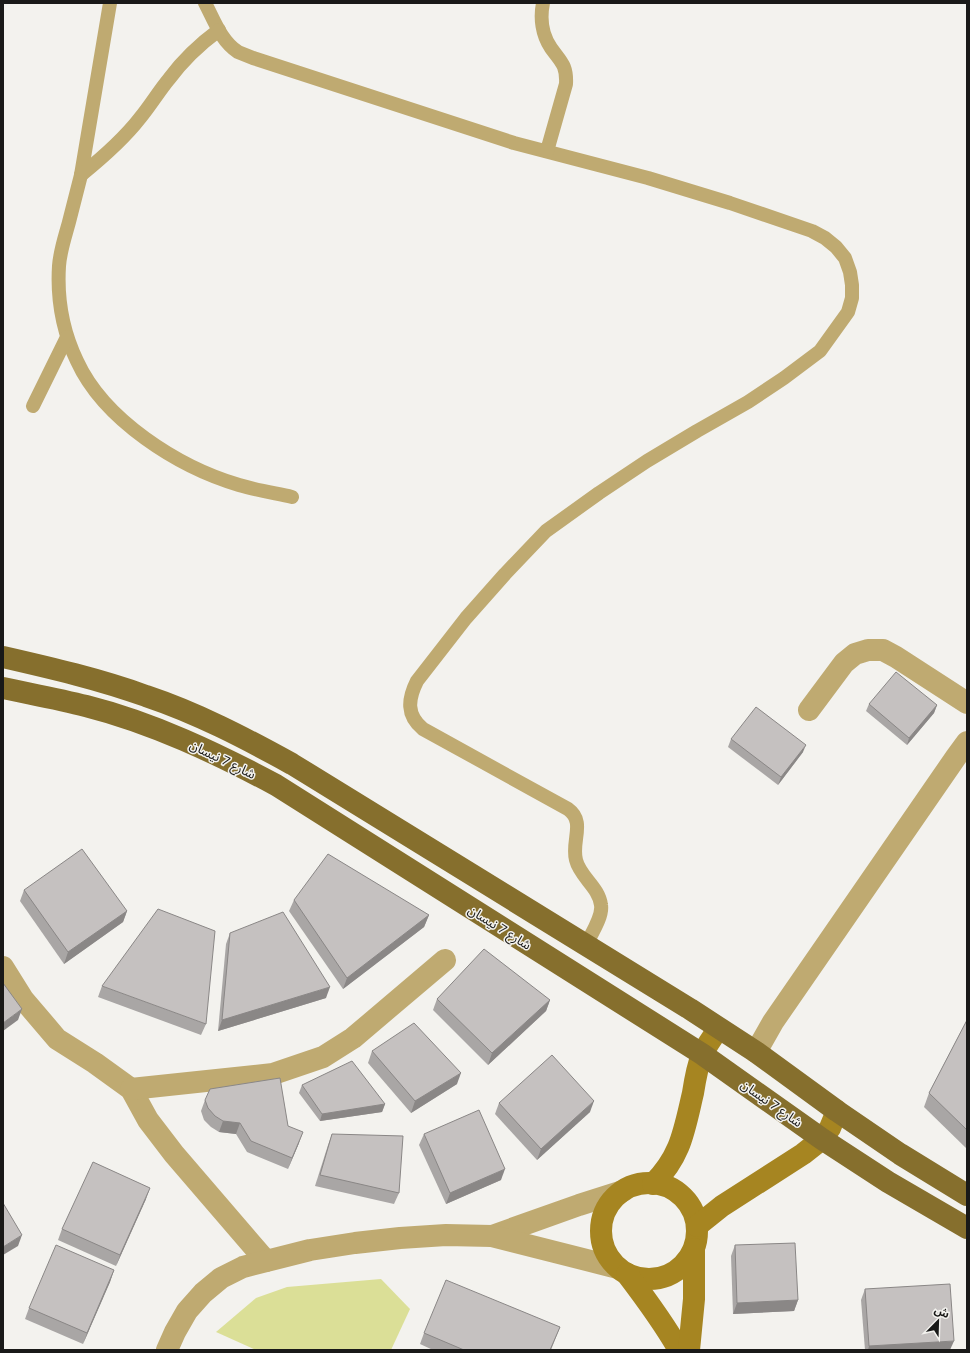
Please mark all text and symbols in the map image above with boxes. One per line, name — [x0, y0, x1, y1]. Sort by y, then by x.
street label: شارع 7 نيسان — [186, 736, 259, 785]
street label: شارع 7 نيسان — [464, 901, 535, 955]
street label: شارع 7 نيسان — [736, 1076, 806, 1133]
north arrow — [918, 1301, 958, 1341]
text: ش — [932, 1302, 952, 1321]

